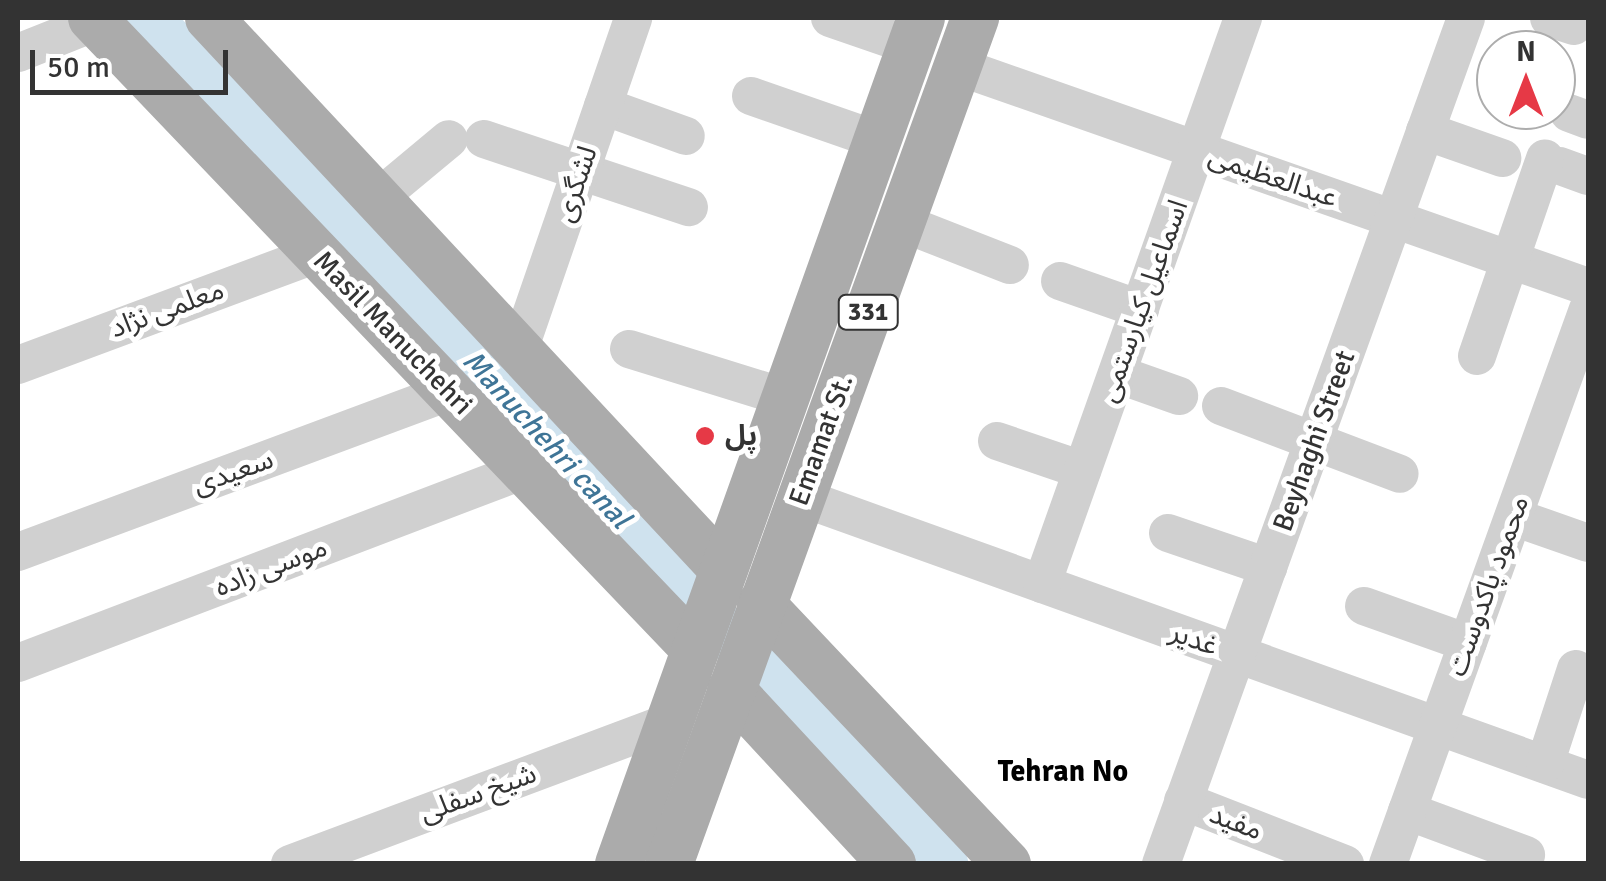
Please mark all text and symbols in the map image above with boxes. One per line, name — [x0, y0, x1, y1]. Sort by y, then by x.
scale bar — [35, 30, 232, 92]
north arrow — [1476, 30, 1576, 130]
text: N — [1516, 35, 1536, 69]
text: 50 m — [47, 49, 110, 86]
street label: عبدالعظیمی — [1204, 139, 1342, 215]
street label: لشگری — [547, 142, 605, 226]
street label: اسماعیل کیارستمی — [1091, 195, 1195, 407]
street label: Masil Manuchehri — [306, 244, 480, 422]
street label: معلمی نژاد — [106, 273, 228, 345]
road number: 331 — [836, 292, 900, 332]
water label: Manuchehri canal — [454, 344, 638, 536]
street label: Beyhaghi Street — [1266, 346, 1362, 536]
street label: Emamat St. — [782, 370, 860, 510]
place label: پل — [725, 419, 757, 453]
marker: پل — [694, 425, 716, 447]
street label: سعیدی — [188, 442, 278, 502]
street label: محمود پاکدوست — [1440, 491, 1536, 681]
street label: موسی زاده — [210, 530, 332, 604]
street label: غدیر — [1165, 615, 1223, 663]
district label: Tehran No — [998, 754, 1128, 790]
street label: شیخ سفلی — [415, 756, 541, 830]
street label: مفید — [1205, 797, 1267, 847]

